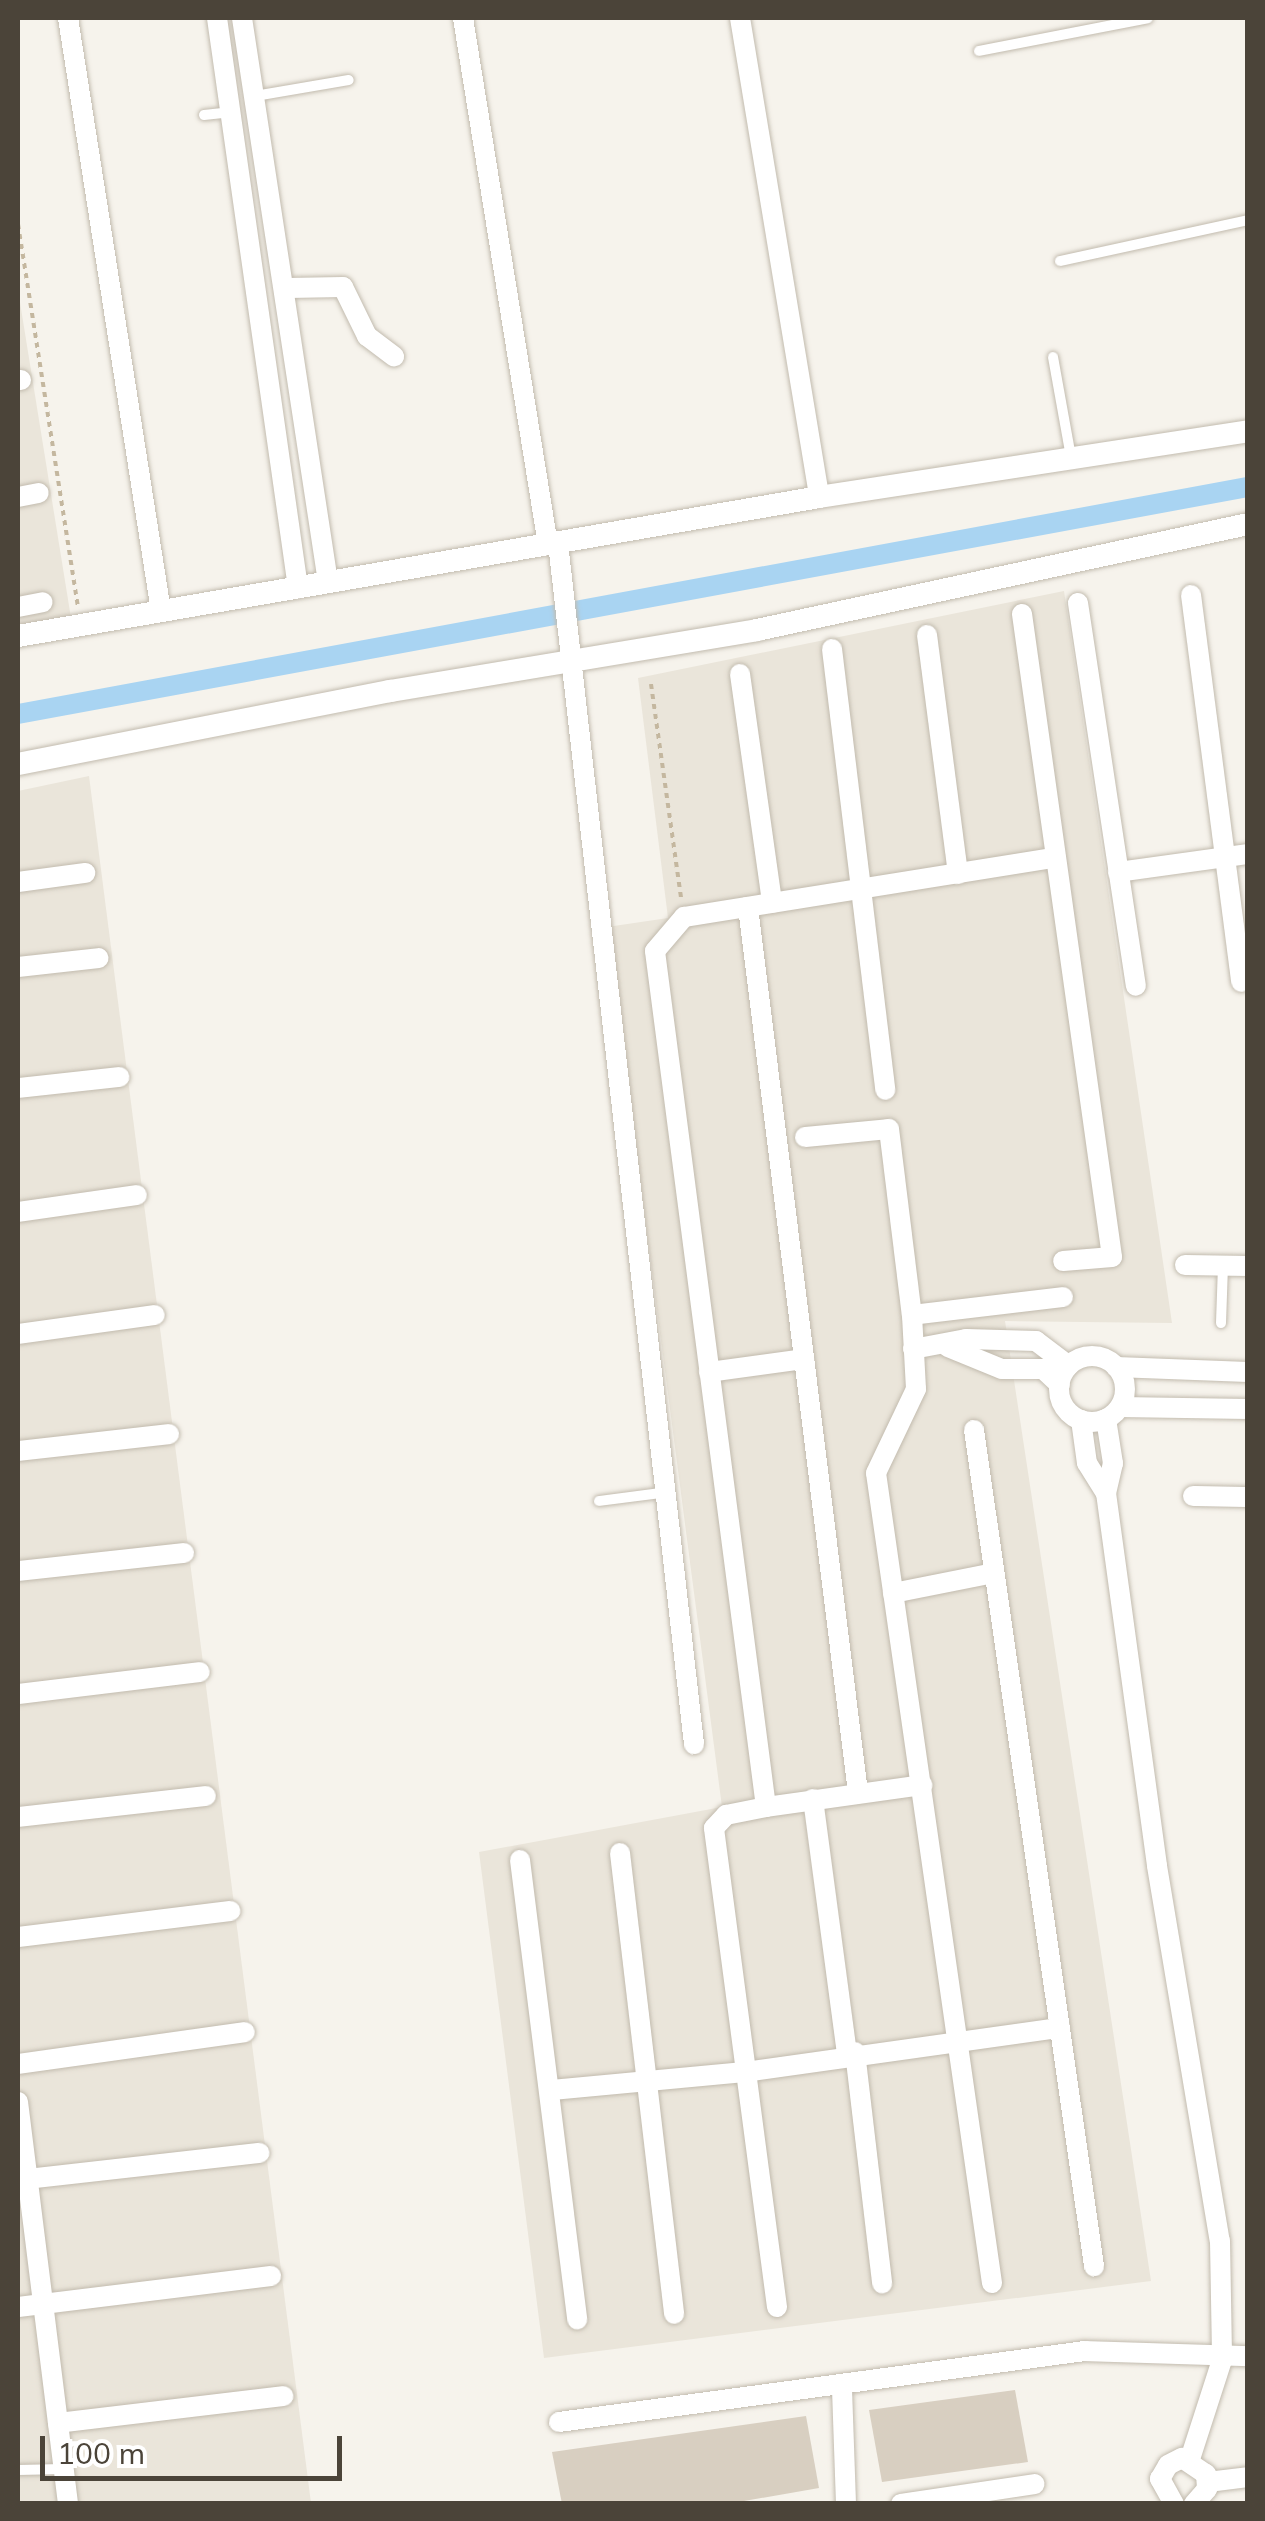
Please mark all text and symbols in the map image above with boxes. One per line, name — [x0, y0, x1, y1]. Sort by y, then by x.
scale bar — [45, 2416, 348, 2478]
text: 100 m — [57, 2434, 145, 2472]

